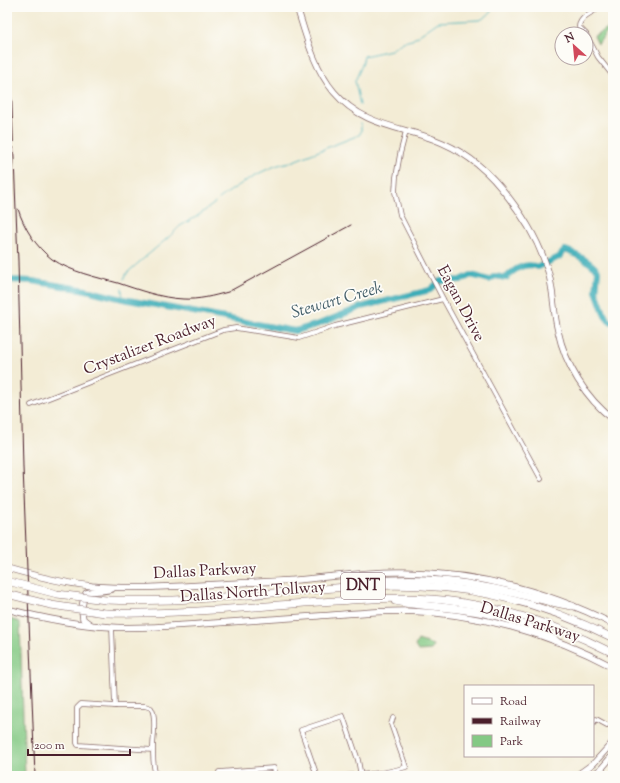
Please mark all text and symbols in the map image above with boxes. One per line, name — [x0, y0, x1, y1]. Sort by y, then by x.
north arrow — [554, 26, 594, 66]
text: N — [561, 29, 578, 48]
street label: Eagan Drive — [430, 262, 490, 346]
water label: Stewart Creek — [289, 276, 386, 325]
street label: Crystalizer Roadway — [80, 310, 220, 382]
street label: Dallas Parkway — [153, 558, 257, 586]
road number: DNT — [341, 573, 385, 599]
street label: Dallas North Tollway — [179, 576, 327, 610]
street label: Dallas Parkway — [477, 597, 583, 649]
legend — [464, 685, 594, 757]
text: Road — [500, 693, 527, 711]
text: Railway — [500, 713, 541, 731]
scale bar — [28, 731, 130, 757]
text: Park — [500, 733, 523, 751]
text: 200 m — [34, 737, 65, 755]

